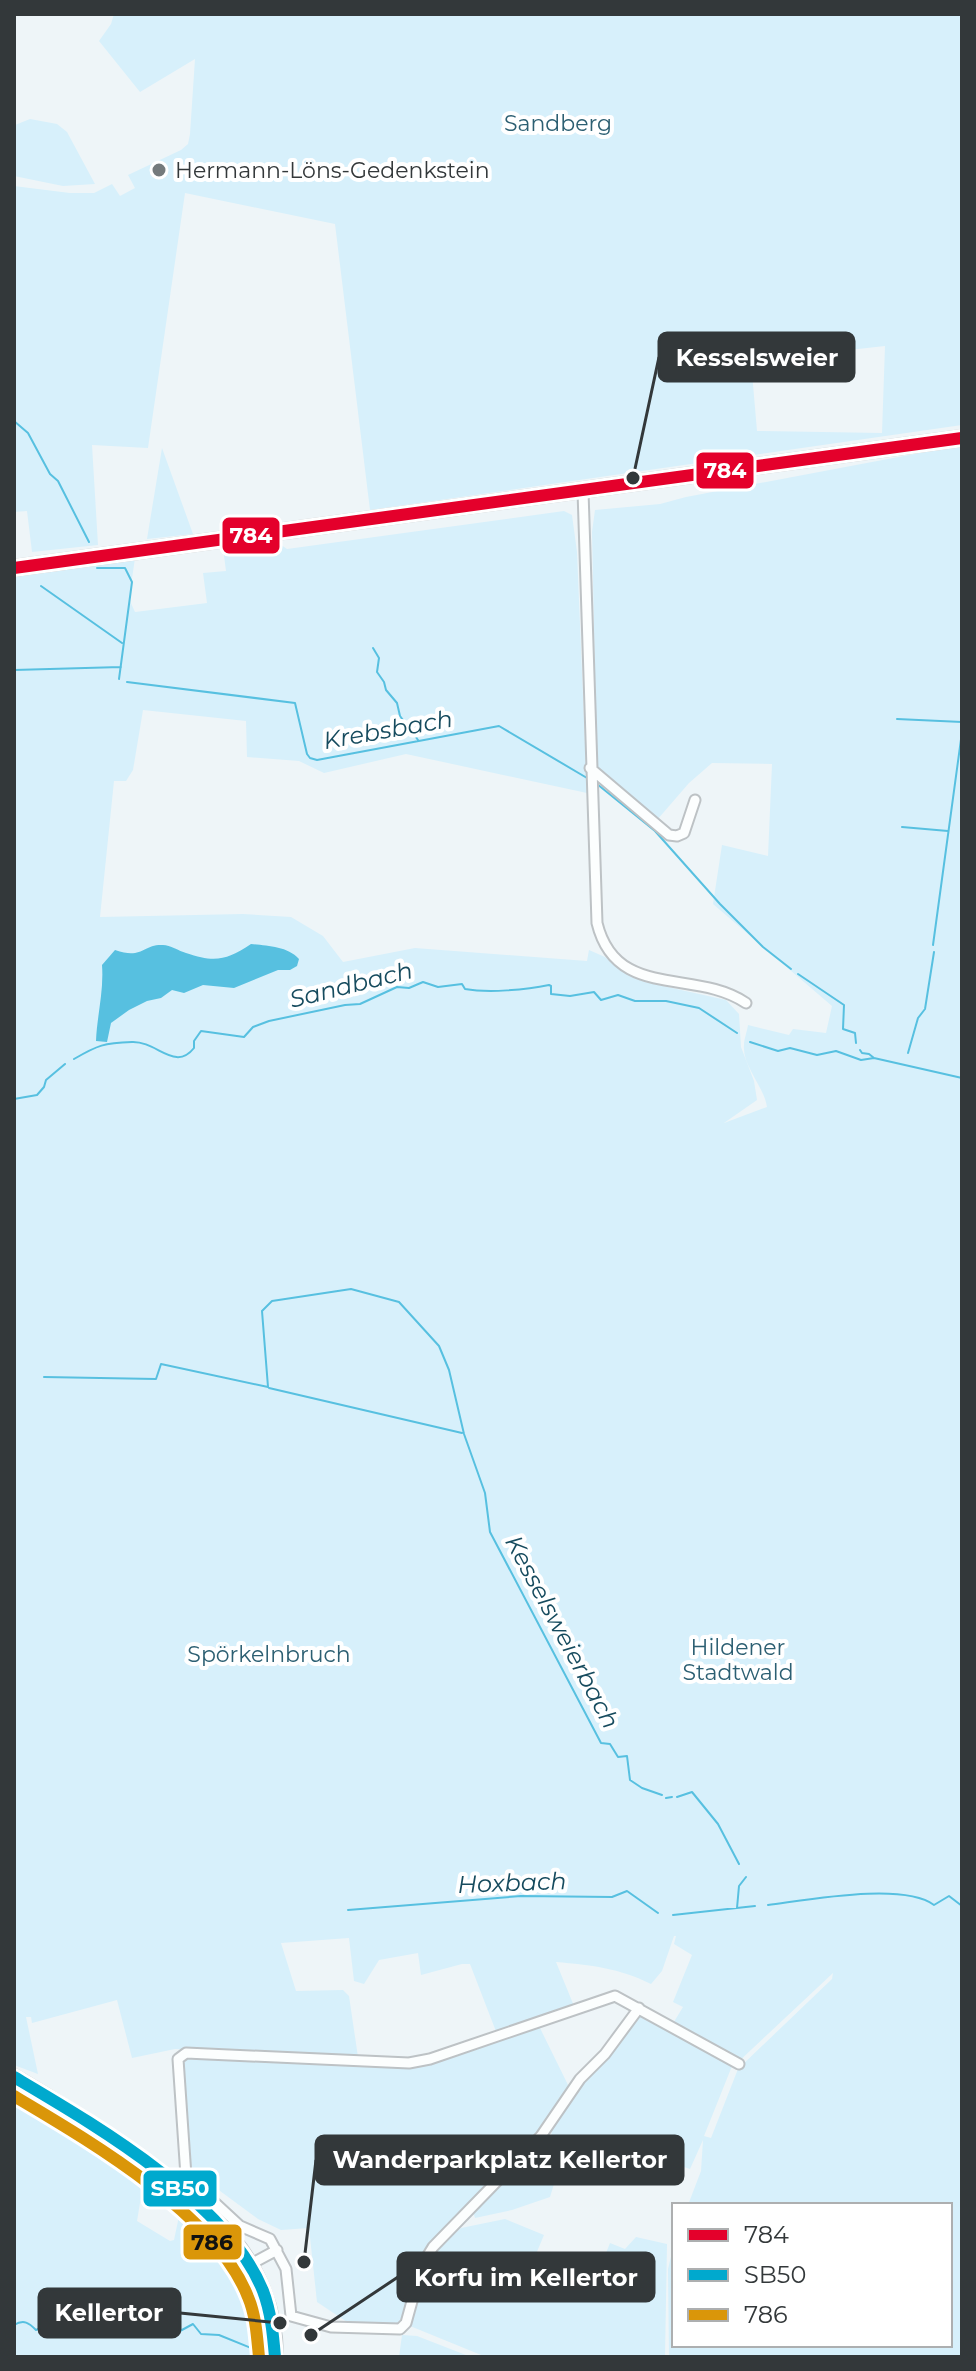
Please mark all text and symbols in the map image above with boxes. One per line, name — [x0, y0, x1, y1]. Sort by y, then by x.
park label: Sandberg — [504, 110, 612, 137]
place label: Hermann-Löns-Gedenkstein — [175, 157, 490, 184]
marker: Hermann-Löns-Gedenkstein — [150, 161, 168, 179]
callout: Kesselsweier — [659, 333, 854, 381]
text: Kesselsweier — [676, 343, 838, 372]
line badge: 784 — [695, 451, 755, 490]
text: 784 — [704, 457, 746, 484]
line badge: 784 — [221, 516, 281, 555]
text: 784 — [230, 522, 272, 549]
water label: Krebsbach — [321, 704, 455, 755]
water label: Sandbach — [286, 955, 415, 1014]
water label: Kesselsweierbach — [499, 1530, 626, 1733]
park label: Hildener Stadtwald — [682, 1634, 794, 1686]
park label: Spörkelnbruch — [187, 1641, 351, 1668]
water label: Hoxbach — [457, 1866, 567, 1899]
callout: Wanderparkplatz Kellertor — [316, 2136, 683, 2184]
text: Wanderparkplatz Kellertor — [333, 2145, 667, 2174]
line badge: SB50 — [142, 2169, 218, 2208]
text: SB50 — [151, 2175, 210, 2202]
legend — [672, 2203, 952, 2347]
text: 784 — [744, 2220, 789, 2249]
line badge: 786 — [182, 2223, 243, 2261]
text: 786 — [191, 2229, 233, 2256]
callout: Korfu im Kellertor — [398, 2253, 654, 2301]
text: SB50 — [744, 2260, 806, 2289]
text: Korfu im Kellertor — [414, 2263, 638, 2292]
callout: Kellertor — [39, 2289, 180, 2337]
text: Kellertor — [55, 2298, 163, 2327]
text: 786 — [744, 2300, 788, 2329]

